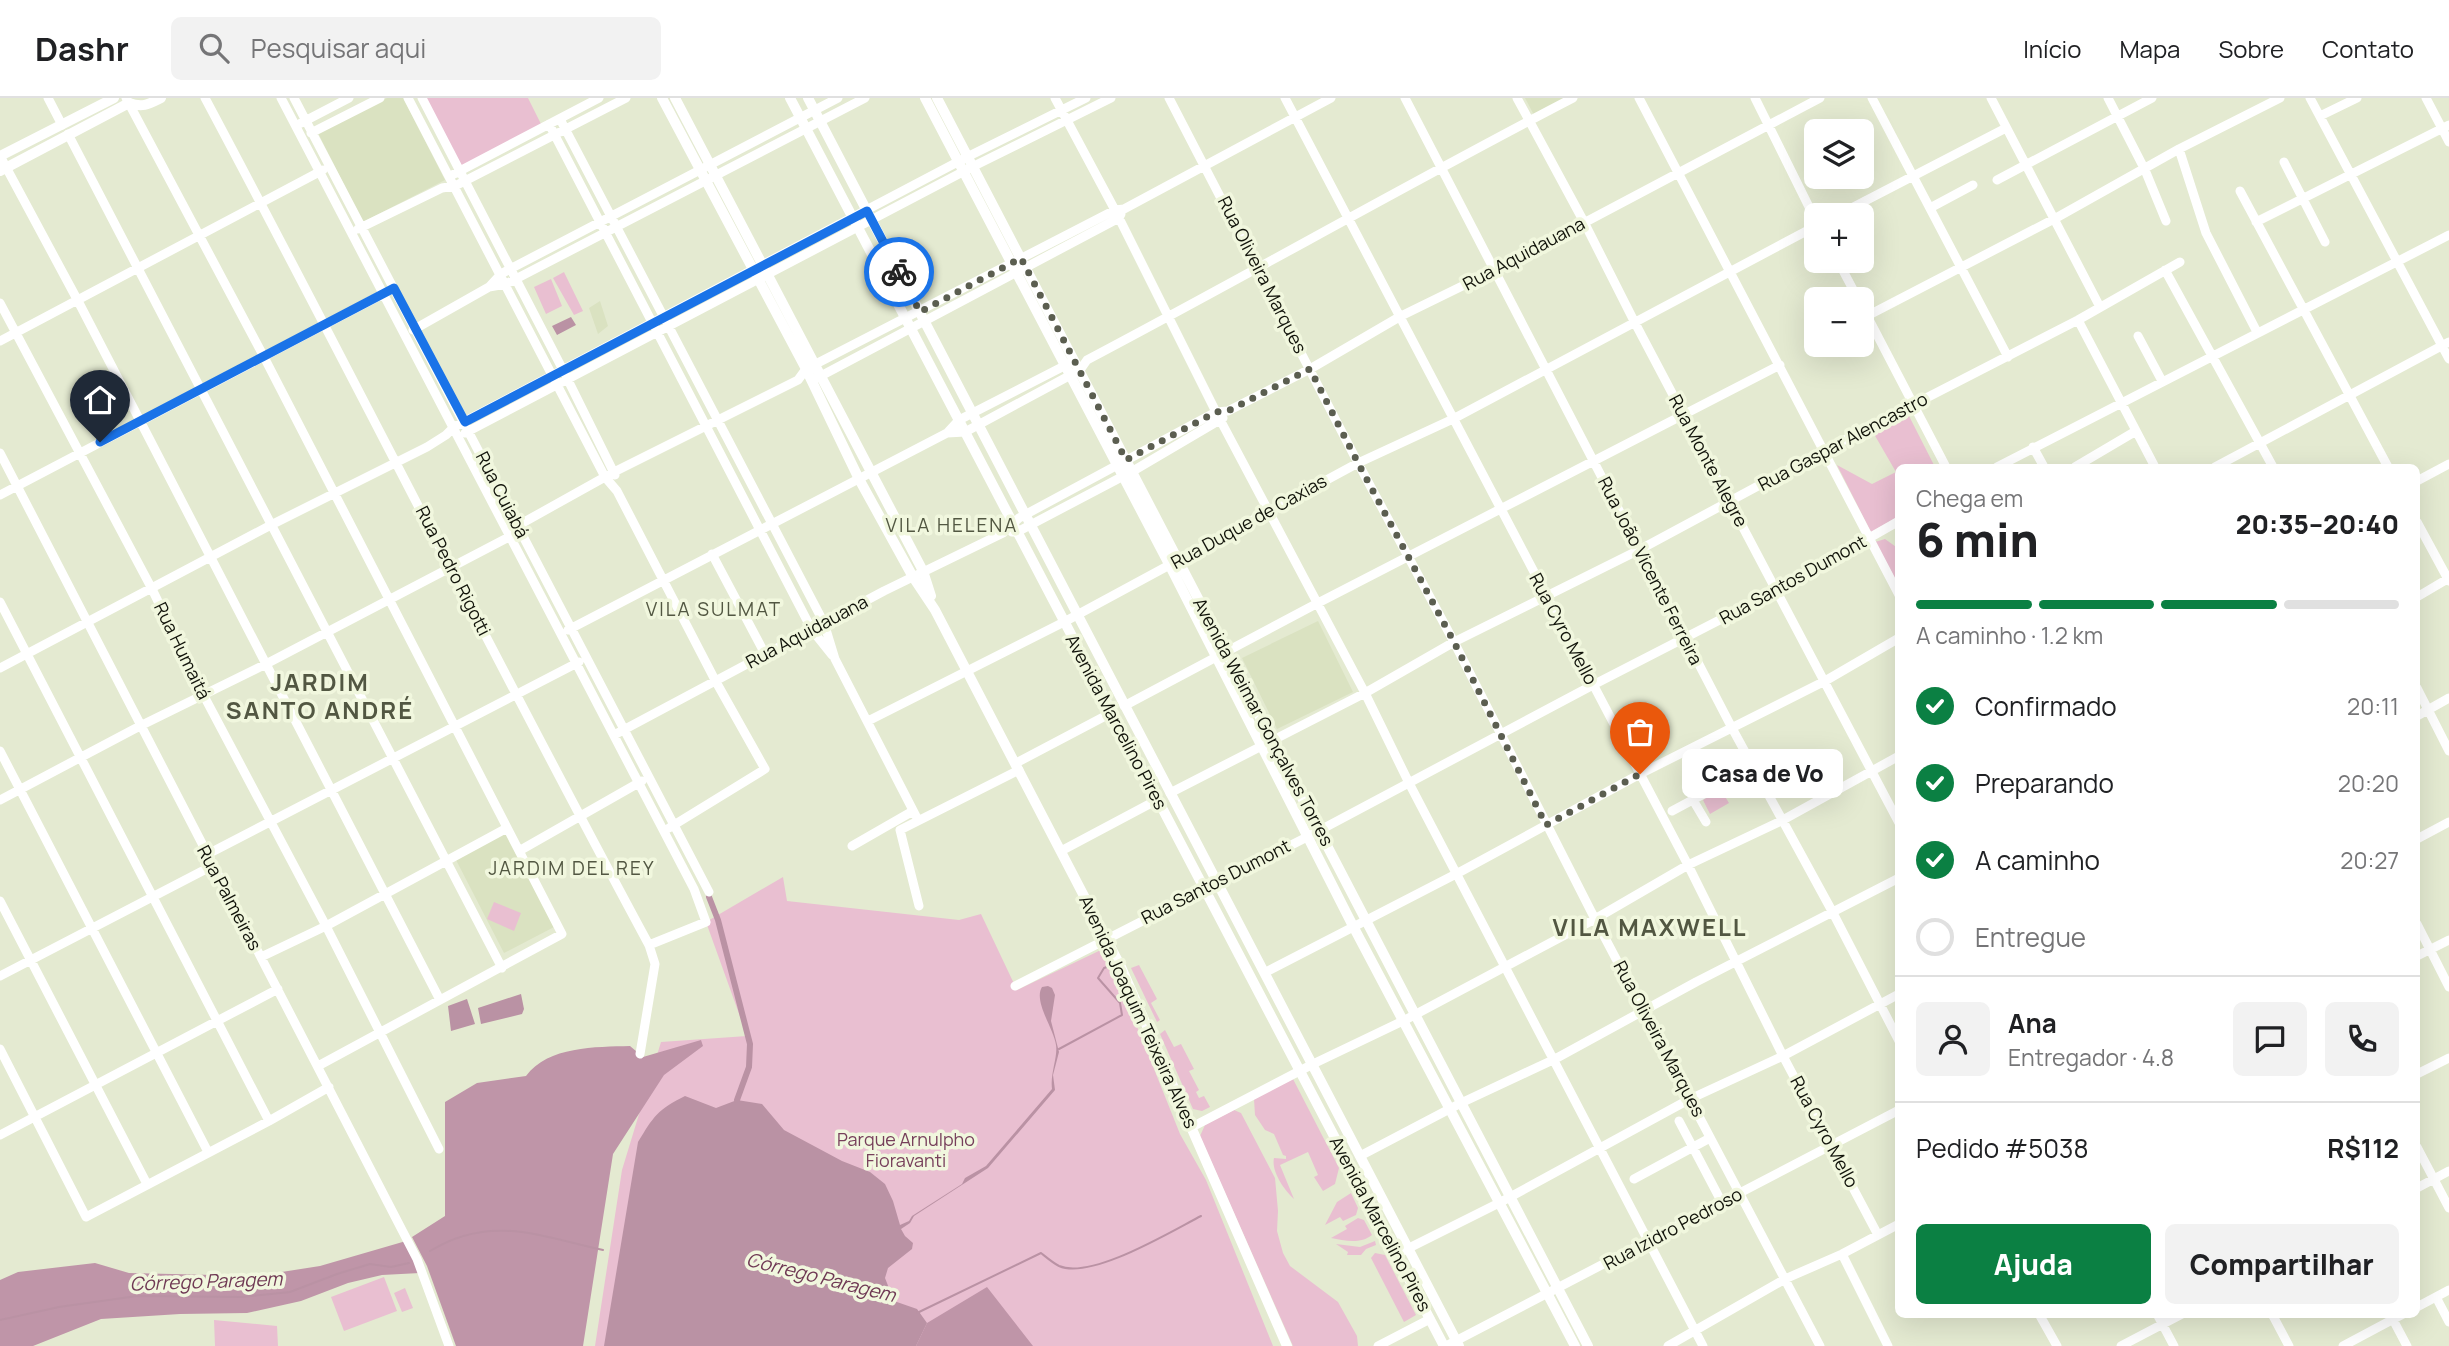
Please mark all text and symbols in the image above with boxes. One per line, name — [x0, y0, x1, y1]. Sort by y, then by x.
search box — [171, 17, 661, 80]
text: Dashr — [35, 26, 129, 71]
icon: search — [195, 29, 233, 67]
text: Pesquisar aqui — [251, 30, 426, 66]
text: Início — [2023, 32, 2081, 65]
text: Mapa — [2119, 32, 2180, 65]
text: Sobre — [2218, 32, 2284, 65]
text: Contato — [2322, 32, 2414, 65]
map controls — [1804, 119, 1874, 357]
button: layers — [1804, 119, 1874, 189]
street label: Rua Oliveira Marques — [1213, 192, 1313, 357]
button: + — [1804, 203, 1874, 273]
street label: Rua Aquidauana — [1458, 211, 1589, 295]
courier — [864, 237, 934, 307]
icon: bike — [880, 253, 918, 291]
button: − — [1804, 287, 1874, 357]
pin — [70, 370, 130, 442]
icon: home — [81, 381, 119, 419]
street label: Rua Gaspar Alencastro — [1754, 386, 1931, 496]
street label: Rua Monte Alegre — [1664, 390, 1754, 531]
street label: Rua Cuiabá — [471, 447, 535, 542]
street label: Rua Duque de Caxias — [1166, 468, 1331, 574]
street label: Rua João Vicente Ferreira — [1593, 472, 1709, 669]
text: Chega em — [1916, 482, 2023, 514]
street label: Rua Pedro Rigotti — [411, 502, 497, 640]
text: 20:35–20:40 — [2236, 506, 2399, 542]
text: 6 min — [1916, 508, 2039, 571]
district label: VILA HELENA — [886, 512, 1018, 538]
street label: Rua Santos Dumont — [1715, 529, 1870, 629]
street label: Rua Cyro Mello — [1524, 568, 1603, 689]
street label: Rua Aquidauana — [741, 589, 872, 673]
street label: Avenida Weimar Gonçalves Torres — [1188, 593, 1340, 850]
district label: VILA SULMAT — [646, 596, 782, 622]
street label: Rua Humaitá — [149, 598, 217, 703]
text: A caminho · 1.2 km — [1916, 619, 2103, 651]
street label: Avenida Marcelino Pires — [1060, 630, 1173, 813]
district label: JARDIM SANTO ANDRÉ — [226, 665, 414, 726]
icon: check — [1916, 687, 1954, 725]
text: Confirmado — [1975, 688, 2117, 724]
text: 20:11 — [2347, 690, 2399, 722]
pin — [1610, 702, 1670, 774]
icon: bag — [1621, 713, 1659, 751]
callout: Casa de Vo — [1682, 750, 1843, 798]
text: Casa de Vo — [1701, 757, 1824, 789]
icon: check — [1916, 764, 1954, 802]
text: Preparando — [1975, 765, 2114, 801]
text: 20:20 — [2338, 767, 2399, 799]
street label: Rua Santos Dumont — [1137, 833, 1294, 929]
street label: Rua Palmeiras — [192, 841, 268, 954]
icon: check — [1916, 841, 1954, 879]
text: A caminho — [1975, 842, 2100, 878]
text: 20:27 — [2340, 844, 2399, 876]
district label: JARDIM DEL REY — [489, 855, 655, 881]
street label: Avenida Joaquim Teixeira Alves — [1074, 891, 1204, 1132]
district label: VILA MAXWELL — [1552, 910, 1748, 943]
text: Entregue — [1975, 919, 2086, 955]
street label: Rua Oliveira Marques — [1609, 956, 1711, 1121]
button: person — [1916, 1002, 1990, 1076]
button: chat — [2233, 1002, 2307, 1076]
button: phone — [2325, 1002, 2399, 1076]
text: Ana — [2008, 1005, 2057, 1041]
text: Entregador · 4.8 — [2008, 1041, 2174, 1073]
street label: Rua Cyro Mello — [1785, 1071, 1864, 1192]
park label: Parque Arnulpho Fioravanti — [837, 1127, 975, 1172]
text: Pedido #5038 — [1916, 1130, 2089, 1166]
text: R$112 — [2327, 1130, 2399, 1166]
street label: Avenida Marcelino Pires — [1324, 1132, 1437, 1315]
street label: Rua Izidro Pedroso — [1599, 1181, 1746, 1275]
button: Ajuda — [1916, 1224, 2151, 1304]
button: Compartilhar — [2165, 1224, 2399, 1304]
water label: Córrego Paragem — [744, 1246, 900, 1309]
water label: Córrego Paragem — [129, 1265, 285, 1297]

